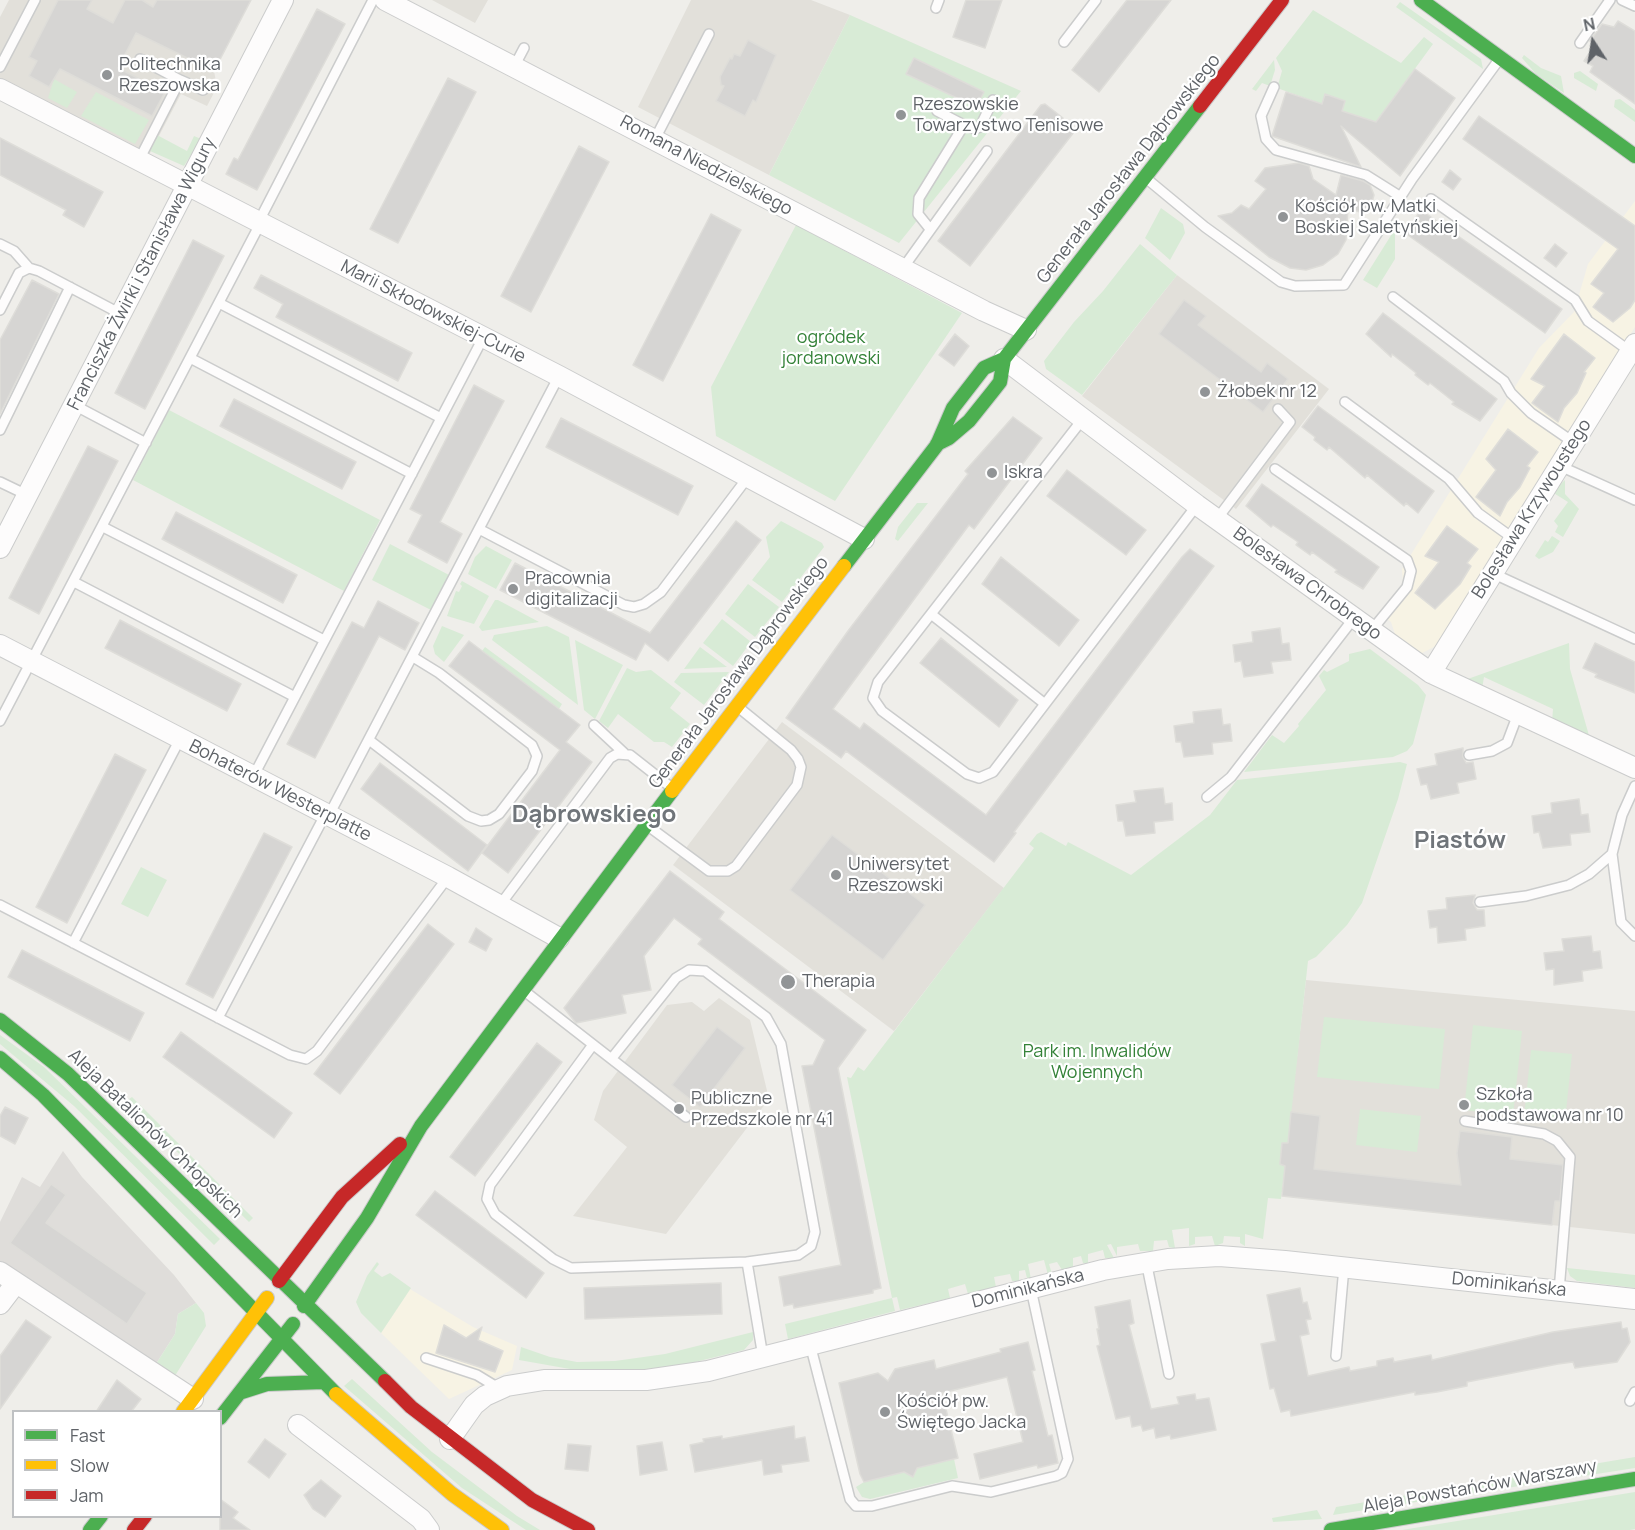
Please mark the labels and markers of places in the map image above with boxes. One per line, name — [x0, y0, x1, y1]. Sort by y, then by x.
place label: Politechnika Rzeszowska — [119, 54, 221, 97]
marker: Politechnika Rzeszowska — [100, 68, 114, 82]
place label: Rzeszowskie Towarzystwo Tenisowe — [913, 94, 1104, 136]
marker: Rzeszowskie Towarzystwo Tenisowe — [894, 108, 908, 122]
place label: Kościół pw. Matki Boskiej Saletyńskiej — [1295, 196, 1458, 238]
marker: Kościół pw. Matki Boskiej Saletyńskiej — [1276, 210, 1290, 224]
place label: Żłobek nr 12 — [1217, 381, 1317, 403]
marker: Żłobek nr 12 — [1198, 385, 1212, 399]
place label: Iskra — [1004, 462, 1043, 484]
marker: Iskra — [985, 466, 999, 480]
place label: Pracownia digitalizacji — [525, 568, 618, 610]
marker: Pracownia digitalizacji — [506, 582, 520, 596]
place label: Uniwersytet Rzeszowski — [848, 854, 950, 896]
marker: Uniwersytet Rzeszowski — [829, 868, 843, 882]
place label: Therapia — [802, 971, 875, 993]
marker: Therapia — [779, 973, 797, 991]
place label: Szkoła podstawowa nr 10 — [1476, 1084, 1624, 1126]
place label: Publiczne Przedszkole nr 41 — [691, 1088, 833, 1130]
marker: Szkoła podstawowa nr 10 — [1457, 1098, 1471, 1112]
marker: Publiczne Przedszkole nr 41 — [672, 1102, 686, 1116]
place label: Kościół pw. Świętego Jacka — [897, 1391, 1026, 1434]
marker: Kościół pw. Świętego Jacka — [878, 1405, 892, 1419]

